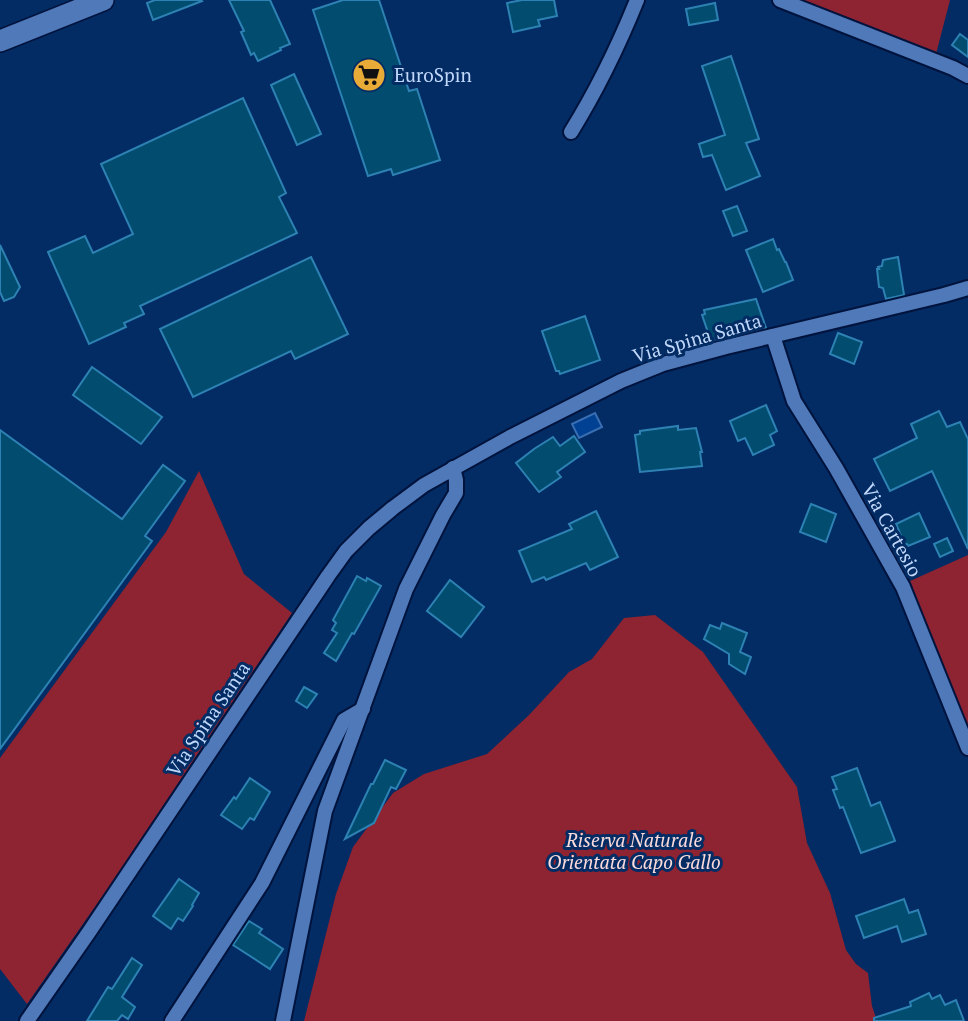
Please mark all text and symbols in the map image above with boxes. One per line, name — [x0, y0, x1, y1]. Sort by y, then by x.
supermarket icon: EuroSpin — [350, 56, 388, 94]
place label: EuroSpin — [394, 62, 472, 87]
street label: Via Spina Santa — [630, 307, 765, 368]
street label: Via Cartesio — [857, 479, 928, 581]
street label: Via Spina Santa — [160, 656, 255, 781]
park label: Riserva Naturale Orientata Capo Gallo — [547, 827, 721, 874]

